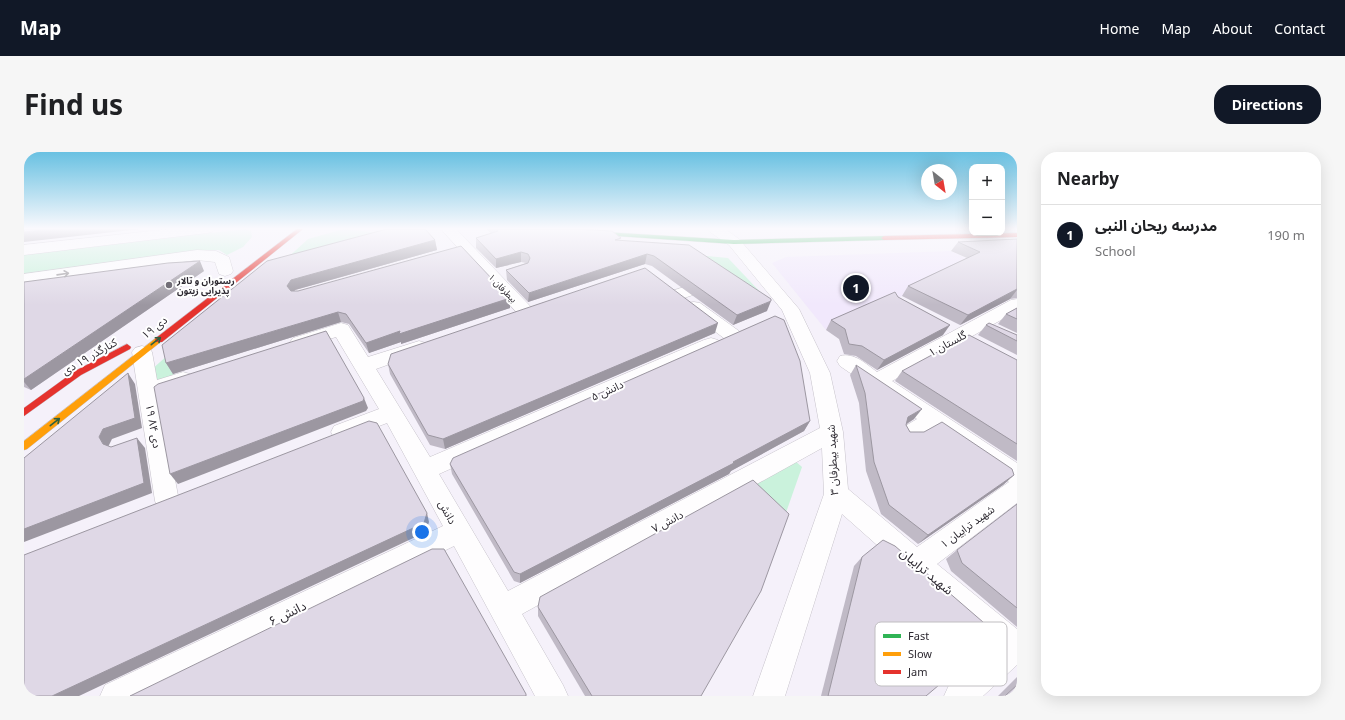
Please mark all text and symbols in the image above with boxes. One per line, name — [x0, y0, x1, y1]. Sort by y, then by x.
text: Map — [20, 15, 61, 41]
text: Home — [1100, 19, 1139, 38]
text: Map — [1161, 19, 1191, 38]
text: About — [1213, 19, 1252, 38]
text: Contact — [1274, 19, 1325, 38]
text: Find us — [24, 85, 123, 123]
button: Directions — [1214, 85, 1321, 124]
north arrow — [921, 164, 957, 200]
map controls — [969, 164, 1005, 236]
button: + — [969, 164, 1005, 200]
text: Nearby — [1057, 167, 1119, 190]
button: − — [969, 200, 1005, 236]
text: مدرسه ریحان النبی — [1095, 215, 1217, 235]
text: 1 — [1066, 226, 1074, 244]
text: 190 m — [1267, 226, 1305, 244]
text: School — [1095, 242, 1136, 260]
one-way arrow — [56, 270, 69, 278]
street label: بیطرفان ۱ — [486, 271, 520, 305]
pin: 1 — [843, 273, 869, 303]
place label: رستوران و تالار پذیرایی زیتون — [176, 274, 235, 297]
marker: رستوران و تالار پذیرایی زیتون — [164, 280, 174, 290]
street label: ۱۹ دی — [138, 312, 170, 342]
street label: گلستان ۱ — [925, 326, 969, 359]
street label: کنارگذر ۱۹ دی — [59, 334, 120, 378]
one-way arrow — [151, 337, 162, 345]
street label: دانش ۵ — [588, 376, 626, 404]
street label: ۱۹ دی ۸۴ — [143, 403, 165, 449]
one-way arrow — [49, 418, 60, 426]
street label: شهید بیطرفان ۳ — [823, 424, 841, 496]
street label: دانش — [435, 498, 461, 526]
street label: شهید ترابیان ۱ — [937, 501, 998, 551]
street label: دانش ۷ — [648, 506, 686, 536]
your location — [412, 522, 432, 542]
street label: شهید ترابیان — [896, 543, 958, 599]
street label: ۶ دانش — [265, 596, 309, 630]
legend — [875, 622, 1007, 686]
text: Fast — [908, 628, 929, 643]
text: Slow — [908, 646, 932, 661]
text: Jam — [907, 664, 927, 679]

